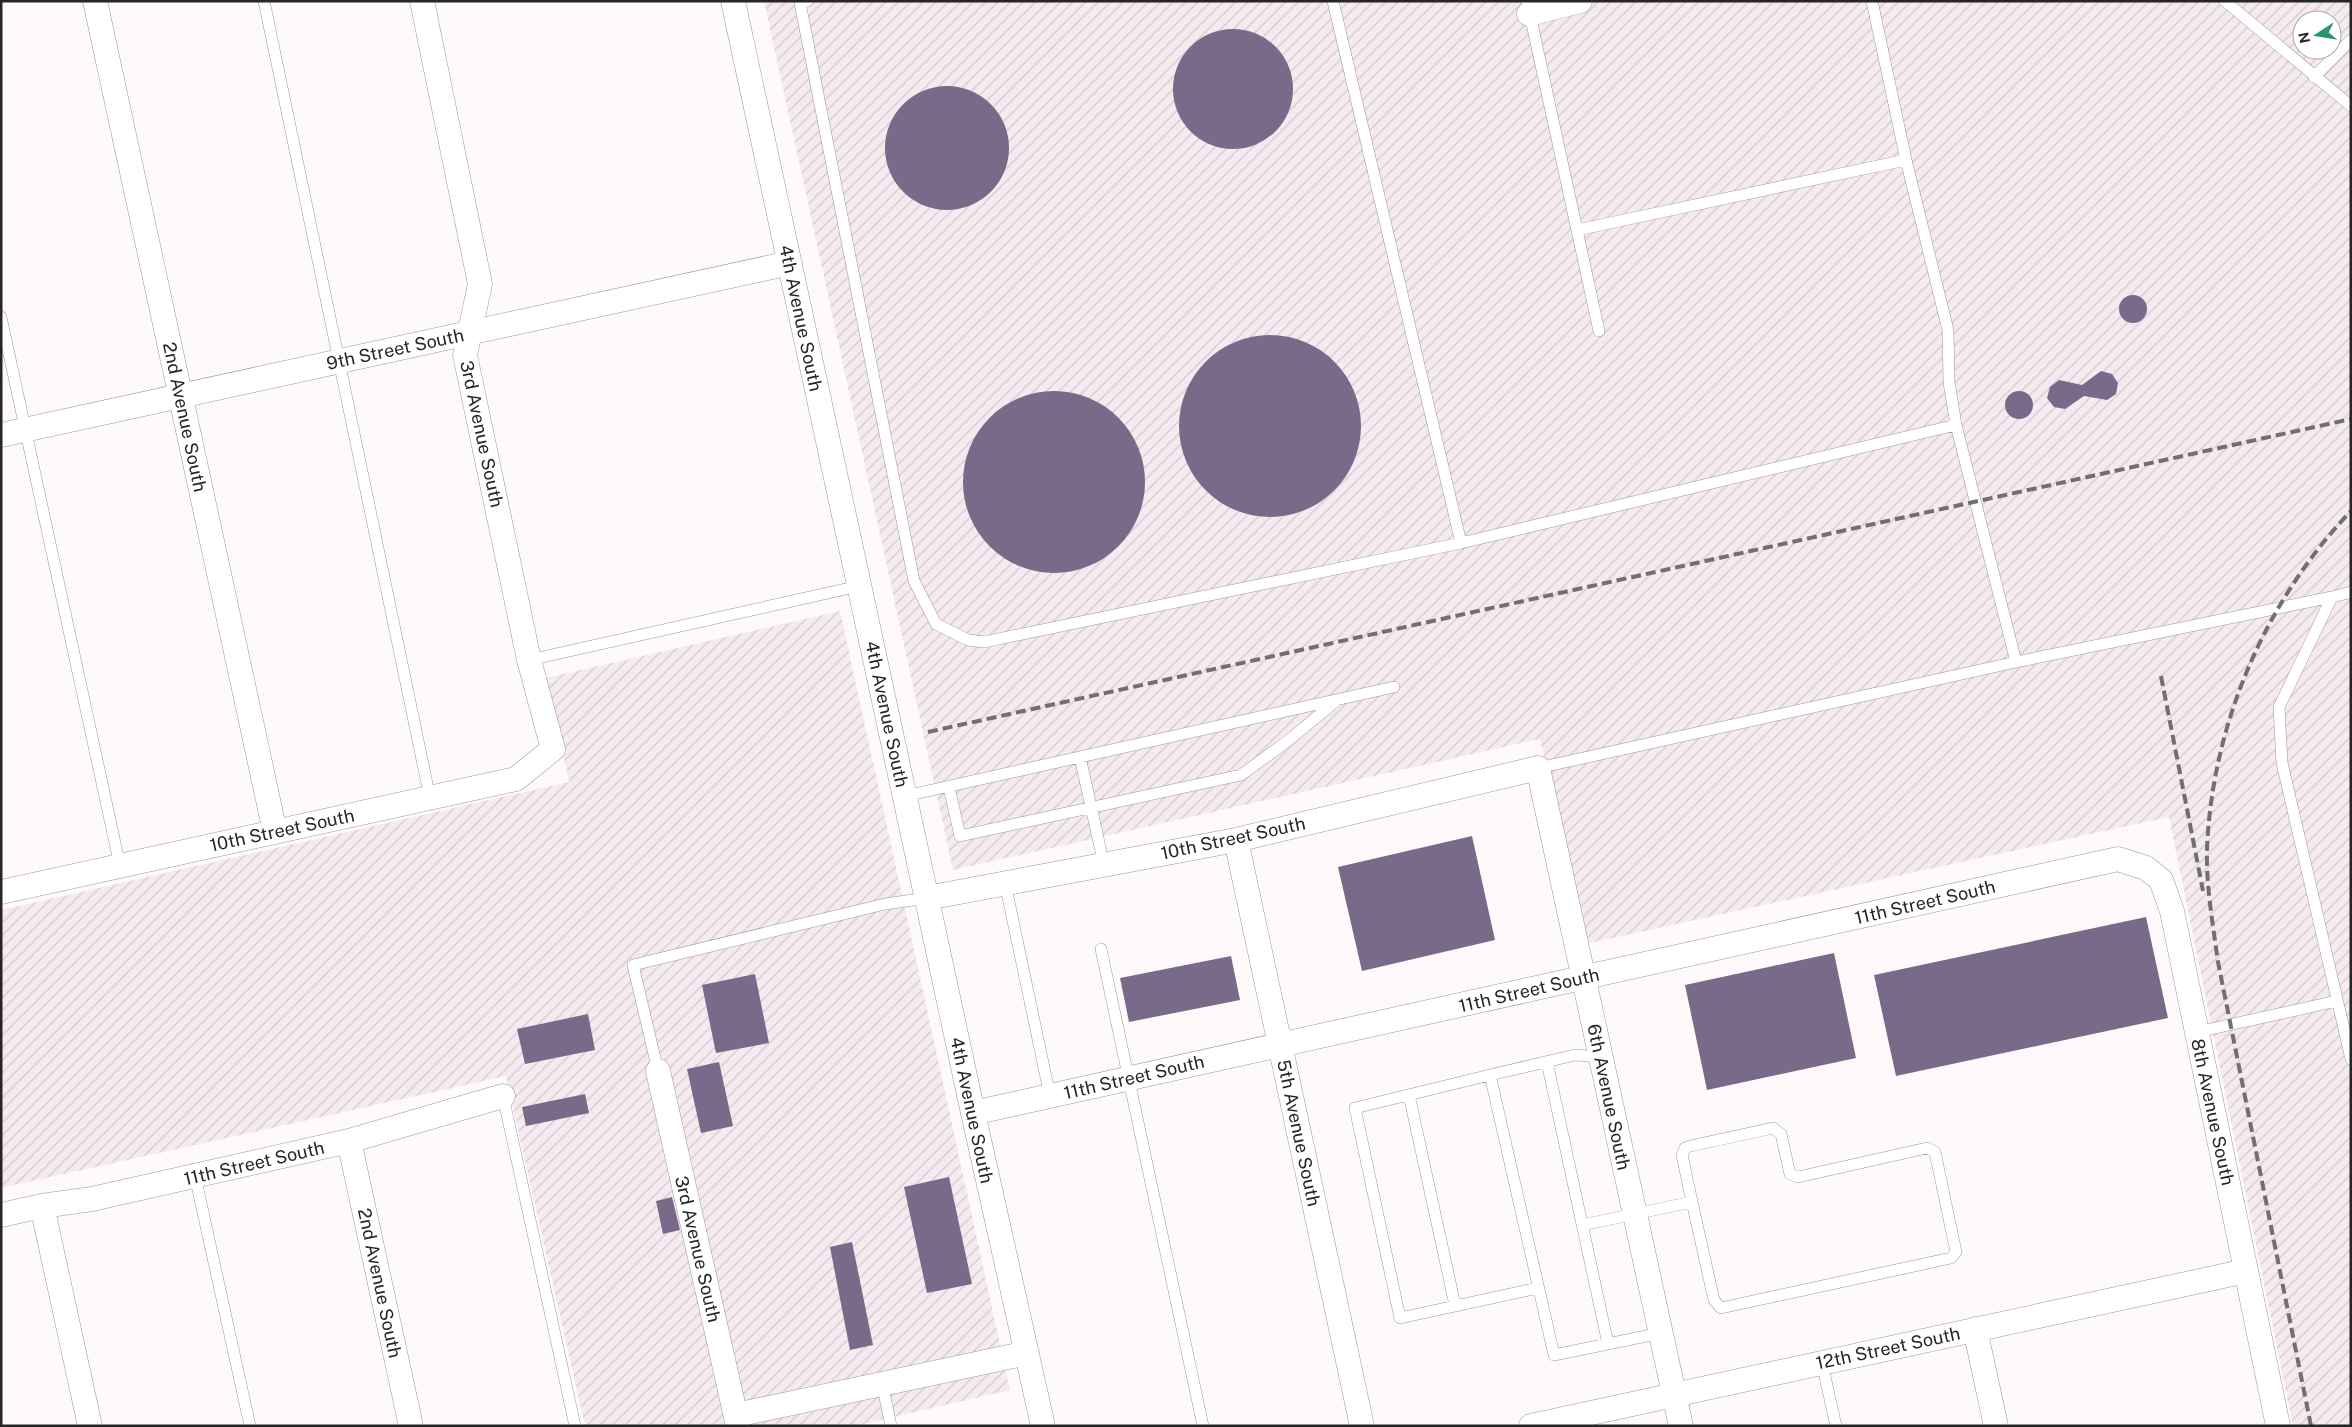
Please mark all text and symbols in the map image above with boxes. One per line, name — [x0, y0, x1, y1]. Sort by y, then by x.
north arrow — [2292, 10, 2342, 60]
text: N — [2295, 31, 2313, 45]
street label: 4th Avenue South — [775, 243, 827, 393]
street label: 9th Street South — [324, 324, 466, 374]
street label: 2nd Avenue South — [159, 340, 211, 494]
street label: 3rd Avenue South — [456, 359, 508, 509]
street label: 4th Avenue South — [861, 639, 913, 789]
street label: 10th Street South — [208, 804, 356, 856]
street label: 10th Street South — [1159, 812, 1307, 864]
street label: 11th Street South — [1853, 876, 1997, 928]
street label: 11th Street South — [1457, 964, 1601, 1016]
street label: 6th Avenue South — [1583, 1022, 1635, 1172]
street label: 4th Avenue South — [946, 1035, 998, 1185]
street label: 8th Avenue South — [2187, 1037, 2239, 1187]
street label: 11th Street South — [1062, 1051, 1206, 1103]
street label: 5th Avenue South — [1273, 1058, 1325, 1208]
street label: 11th Street South — [182, 1137, 326, 1189]
street label: 3rd Avenue South — [671, 1174, 725, 1324]
street label: 2nd Avenue South — [354, 1206, 406, 1360]
street label: 12th Street South — [1814, 1322, 1962, 1374]

